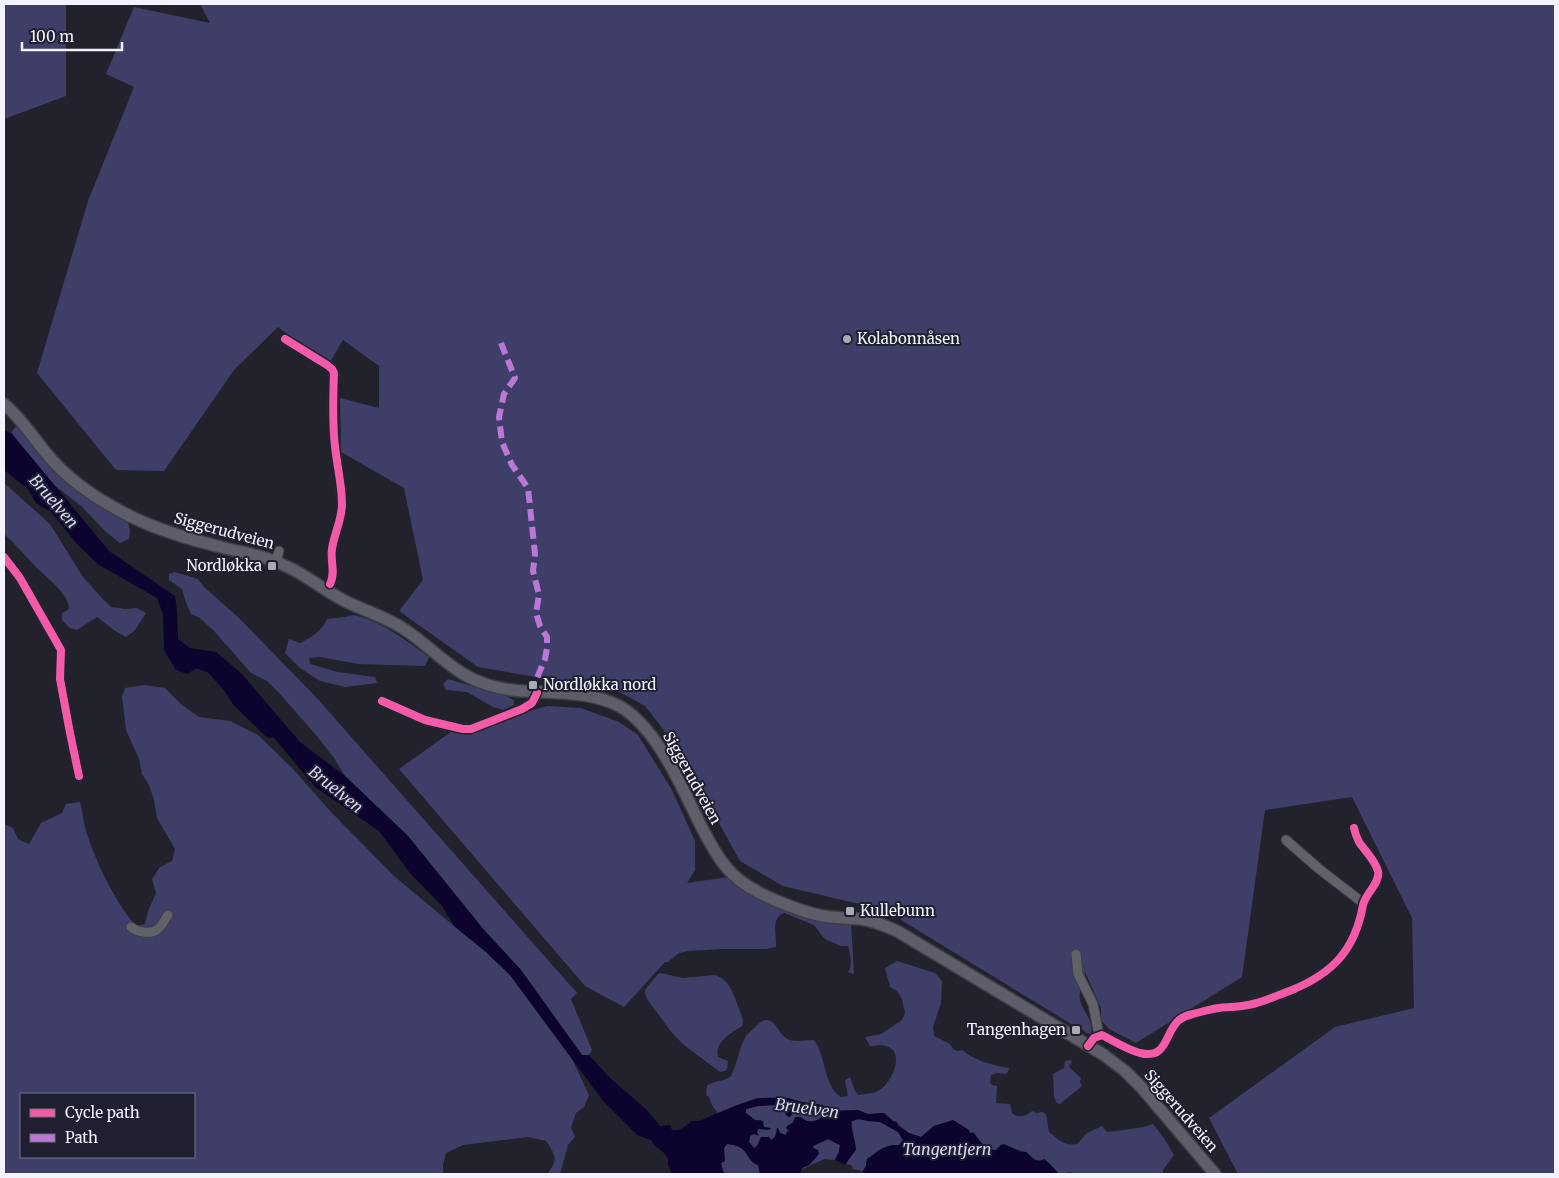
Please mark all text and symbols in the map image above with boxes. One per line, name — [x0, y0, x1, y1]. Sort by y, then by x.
scale bar — [22, 20, 122, 52]
text: 100 m — [30, 27, 74, 46]
place label: Kolabonnåsen — [857, 329, 960, 348]
marker: Kolabonnåsen — [841, 333, 853, 345]
water label: Bruelven — [25, 470, 83, 532]
street label: Siggerudveien — [172, 508, 276, 553]
place label: Nordløkka — [186, 556, 262, 575]
marker: Nordløkka — [266, 560, 278, 572]
place label: Nordløkka nord — [543, 675, 656, 694]
marker: Nordløkka nord — [527, 679, 539, 691]
street label: Siggerudveien — [659, 728, 726, 828]
water label: Bruelven — [305, 761, 367, 817]
place label: Kullebunn — [860, 901, 935, 920]
marker: Kullebunn — [844, 905, 856, 917]
place label: Tangenhagen — [967, 1020, 1066, 1039]
marker: Tangenhagen — [1070, 1024, 1082, 1036]
street label: Siggerudveien — [1140, 1066, 1222, 1156]
legend — [20, 1093, 195, 1158]
water label: Bruelven — [774, 1094, 840, 1122]
text: Cycle path — [65, 1103, 140, 1122]
text: Path — [65, 1128, 98, 1147]
water label: Tangentjern — [903, 1139, 991, 1159]

